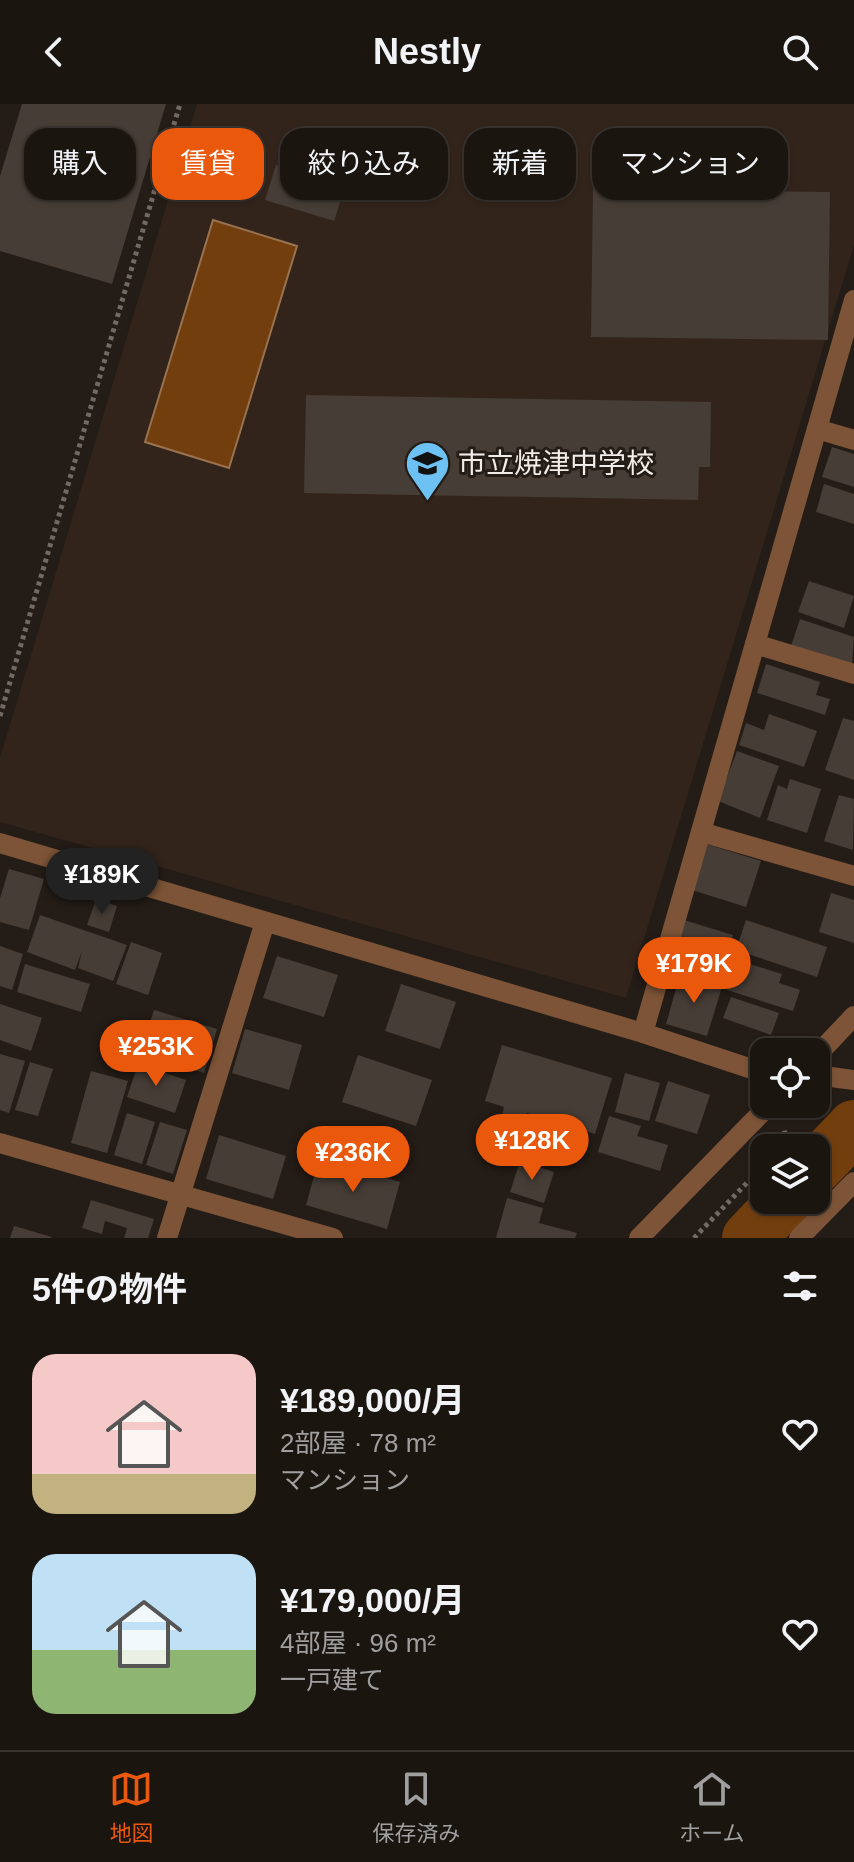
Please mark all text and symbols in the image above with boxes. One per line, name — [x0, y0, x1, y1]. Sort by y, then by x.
icon: back — [32, 30, 76, 74]
icon: search — [778, 30, 822, 74]
text: Nestly — [373, 31, 481, 72]
chip: 購入 — [24, 128, 136, 200]
chip: 賃貸 — [152, 128, 264, 200]
chip: 絞り込み — [280, 128, 448, 200]
chip: 新着 — [464, 128, 576, 200]
chip: マンション — [592, 128, 788, 200]
school or university icon: 市立焼津中学校 — [403, 439, 451, 502]
place label: 市立焼津中学校 — [458, 448, 654, 479]
pin: ¥189K — [46, 848, 158, 916]
text: ¥189K — [64, 859, 140, 889]
pin: ¥179K — [638, 937, 750, 1005]
text: ¥179K — [656, 948, 732, 978]
pin: ¥253K — [100, 1020, 212, 1088]
text: ¥253K — [118, 1031, 194, 1061]
map controls — [750, 1038, 830, 1214]
button: locate — [750, 1038, 830, 1118]
pin: ¥128K — [476, 1114, 588, 1182]
text: ¥128K — [494, 1125, 570, 1155]
pin: ¥236K — [297, 1126, 409, 1194]
button: layers — [750, 1134, 830, 1214]
text: ¥236K — [315, 1137, 391, 1167]
icon: filters — [778, 1264, 822, 1308]
text: 5件の物件 — [32, 1270, 187, 1308]
text: ¥189,000/月 — [280, 1381, 465, 1419]
icon: home — [96, 1386, 192, 1482]
icon: heart — [778, 1412, 822, 1456]
text: 2部屋 · 78 m² — [280, 1428, 436, 1458]
text: マンション — [280, 1465, 410, 1495]
text: ¥179,000/月 — [280, 1581, 465, 1619]
icon: home — [96, 1586, 192, 1682]
icon: heart — [778, 1612, 822, 1656]
text: 4部屋 · 96 m² — [280, 1628, 436, 1658]
text: 一戸建て — [280, 1665, 384, 1695]
tab: 地図 — [109, 1767, 153, 1847]
tab: 保存済み — [372, 1767, 460, 1847]
tab: ホーム — [679, 1767, 745, 1847]

